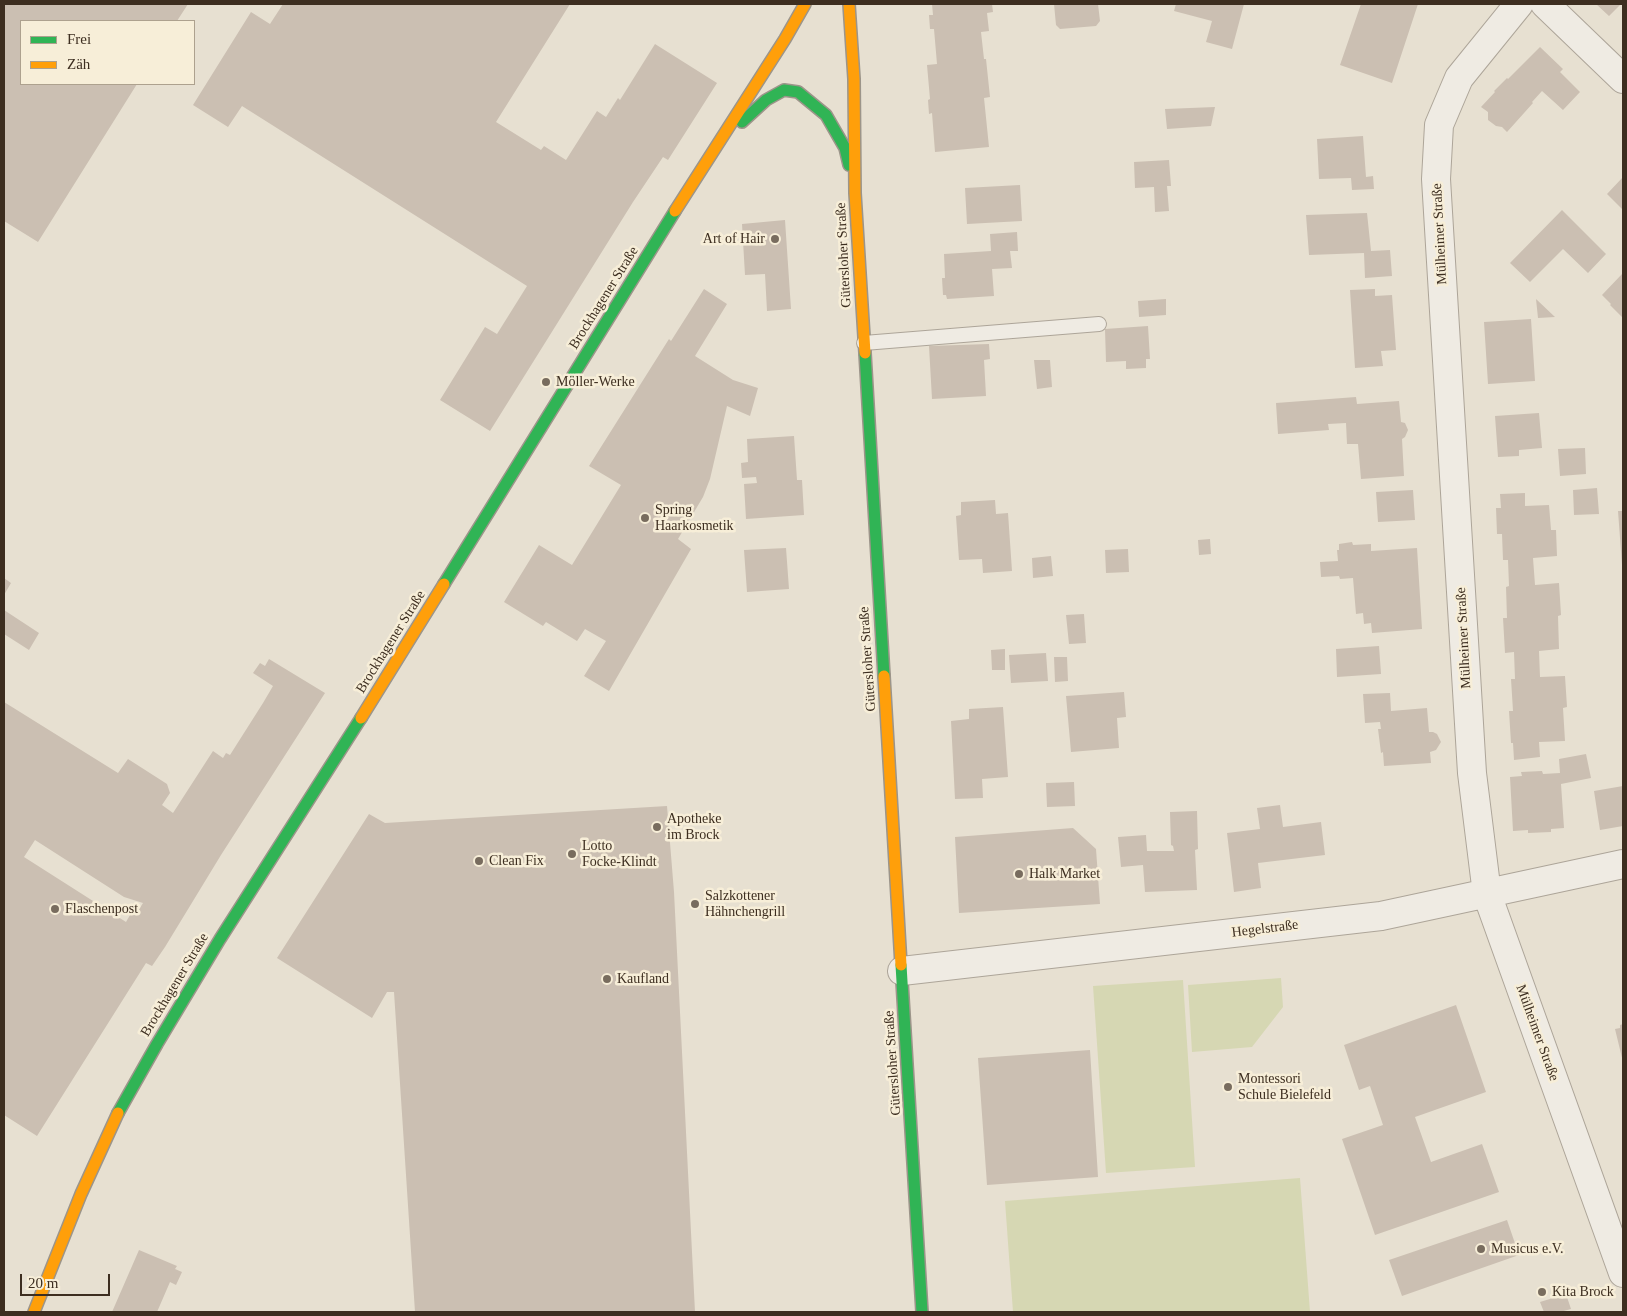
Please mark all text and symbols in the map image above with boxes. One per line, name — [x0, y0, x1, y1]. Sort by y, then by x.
legend — [20, 20, 195, 85]
text: Frei — [67, 31, 91, 47]
text: Zäh — [67, 56, 90, 72]
street label: Mülheimer Straße — [1429, 183, 1451, 285]
street label: Gütersloher Straße — [833, 202, 855, 308]
place label: Art of Hair — [703, 231, 765, 247]
marker: Art of Hair — [769, 233, 781, 245]
street label: Brockhagener Straße — [566, 244, 642, 352]
place label: Möller-Werke — [556, 374, 635, 390]
marker: Möller-Werke — [540, 376, 552, 388]
place label: Spring Haarkosmetik — [655, 502, 734, 534]
marker: Spring Haarkosmetik — [639, 512, 651, 524]
street label: Mülheimer Straße — [1453, 587, 1475, 689]
street label: Brockhagener Straße — [353, 588, 429, 696]
street label: Gütersloher Straße — [856, 606, 880, 712]
place label: Apotheke im Brock — [667, 811, 721, 844]
marker: Apotheke im Brock — [651, 821, 663, 833]
place label: Lotto Focke-Klindt — [582, 838, 657, 870]
marker: Lotto Focke-Klindt — [566, 848, 578, 860]
place label: Clean Fix — [489, 853, 544, 869]
marker: Clean Fix — [473, 855, 485, 867]
place label: Halk Market — [1029, 866, 1100, 882]
marker: Halk Market — [1013, 868, 1025, 880]
place label: Salzkottener Hähnchengrill — [705, 888, 785, 920]
marker: Salzkottener Hähnchengrill — [689, 898, 701, 910]
place label: Flaschenpost — [65, 901, 138, 917]
marker: Flaschenpost — [49, 903, 61, 915]
street label: Hegelstraße — [1231, 917, 1299, 941]
street label: Brockhagener Straße — [137, 930, 213, 1040]
place label: Kaufland — [617, 971, 669, 987]
marker: Kaufland — [601, 973, 613, 985]
street label: Mülheimer Straße — [1512, 982, 1562, 1084]
street label: Gütersloher Straße — [881, 1010, 905, 1116]
place label: Montessori Schule Bielefeld — [1238, 1071, 1331, 1104]
marker: Montessori Schule Bielefeld — [1222, 1081, 1234, 1093]
place label: Musicus e.V. — [1491, 1241, 1563, 1257]
marker: Musicus e.V. — [1475, 1243, 1487, 1255]
scale bar — [22, 1264, 112, 1296]
text: 20 m — [28, 1275, 58, 1291]
place label: Kita Brock — [1552, 1284, 1614, 1300]
marker: Kita Brock — [1536, 1286, 1548, 1298]

